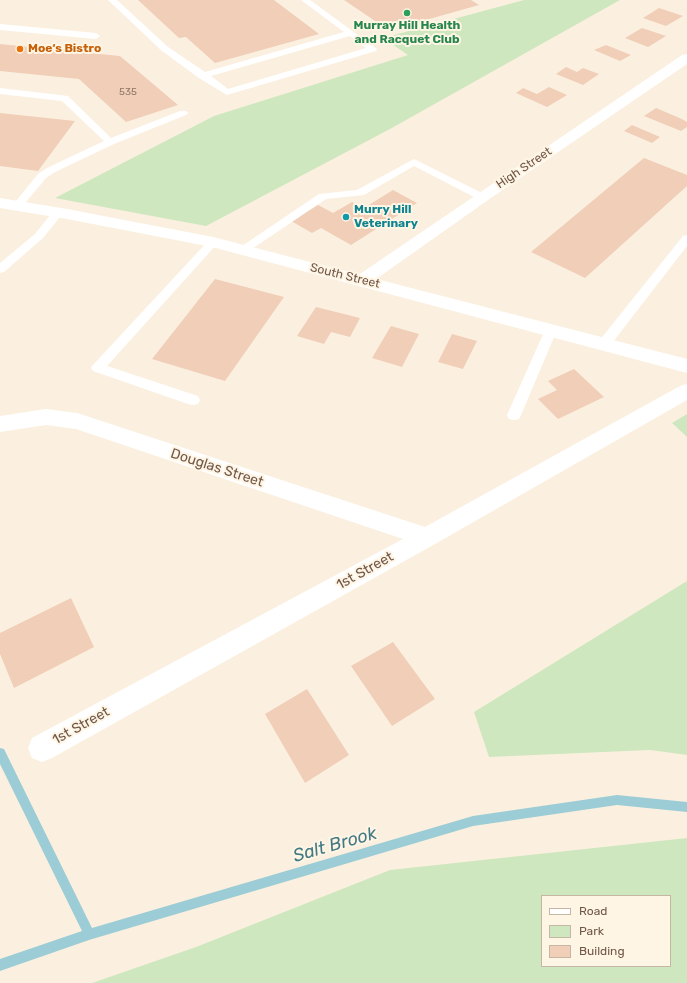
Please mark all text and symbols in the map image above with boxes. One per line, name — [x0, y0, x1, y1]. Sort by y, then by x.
marker: Murray Hill Health and Racquet Club — [402, 8, 412, 18]
place label: Murray Hill Health and Racquet Club — [354, 19, 460, 47]
place label: Moe‘s Bistro — [28, 42, 101, 56]
marker: Moe‘s Bistro — [15, 44, 25, 54]
house number: 535 — [119, 86, 137, 98]
street label: High Street — [494, 144, 554, 192]
place label: Murry Hill Veterinary — [354, 203, 418, 231]
marker: Murry Hill Veterinary — [341, 212, 351, 222]
street label: South Street — [309, 260, 381, 292]
street label: Douglas Street — [168, 445, 266, 491]
street label: 1st Street — [334, 549, 396, 593]
street label: 1st Street — [50, 704, 112, 748]
water label: Salt Brook — [291, 823, 379, 867]
legend — [541, 895, 671, 967]
text: Road — [579, 904, 607, 918]
text: Park — [579, 924, 604, 938]
text: Building — [579, 944, 625, 958]

